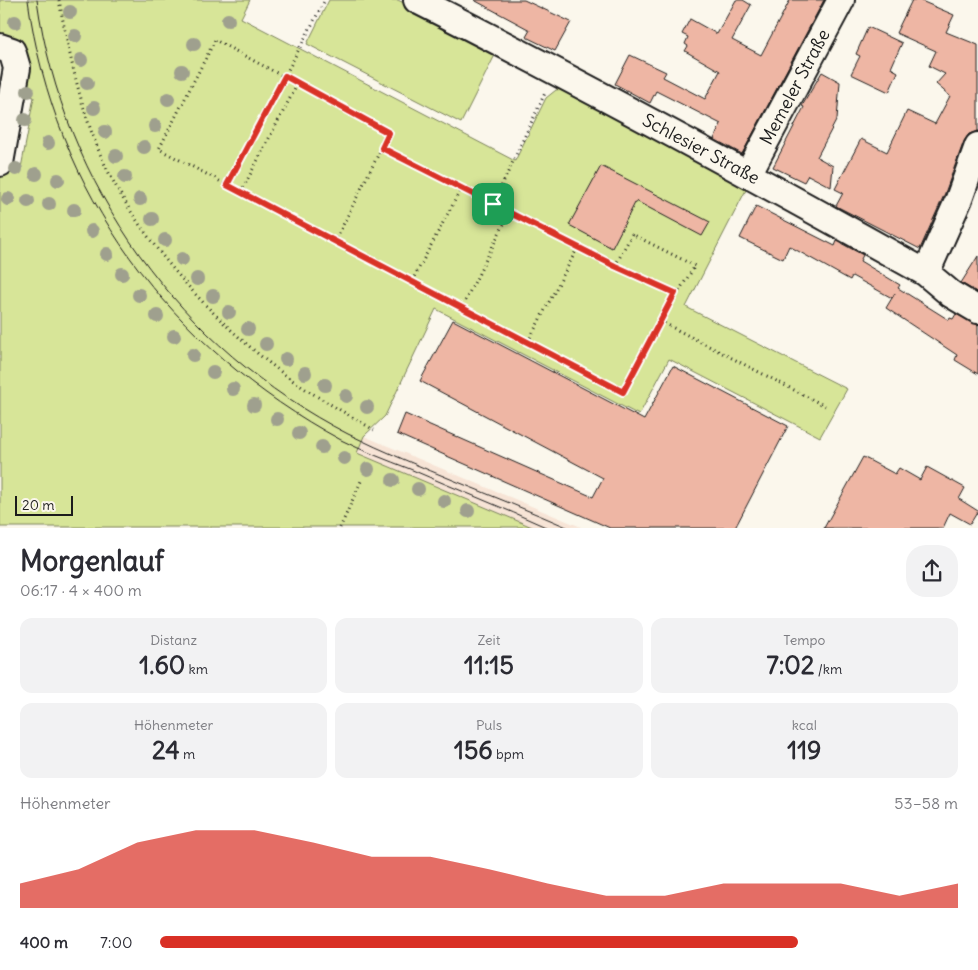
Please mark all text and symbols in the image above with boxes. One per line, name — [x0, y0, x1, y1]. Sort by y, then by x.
street label: Memeler Straße — [754, 25, 835, 149]
street label: Schlesier Straße — [639, 108, 764, 189]
pin — [472, 183, 514, 225]
icon: arrive — [479, 190, 507, 218]
scale bar — [15, 492, 72, 516]
text: 20 m — [22, 496, 55, 514]
text: Morgenlauf — [20, 543, 164, 579]
button: share — [906, 545, 958, 597]
text: 06:17 · 4 × 400 m — [20, 580, 142, 600]
text: Distanz — [150, 631, 197, 649]
text: Zeit — [478, 631, 500, 649]
text: Tempo — [783, 631, 825, 649]
text: 1.60 — [139, 649, 185, 681]
text: 11:15 — [464, 649, 514, 681]
text: 7:02 — [766, 649, 814, 681]
text: km — [185, 660, 208, 678]
text: /km — [814, 660, 842, 678]
text: Höhenmeter — [134, 716, 213, 734]
text: Puls — [476, 716, 502, 734]
text: kcal — [792, 716, 817, 734]
text: 24 — [152, 734, 180, 766]
text: 156 — [454, 734, 493, 766]
text: 119 — [787, 734, 821, 766]
text: m — [180, 745, 195, 763]
text: bpm — [493, 745, 524, 763]
text: Höhenmeter — [20, 793, 111, 813]
text: 53–58 m — [894, 793, 958, 813]
text: 400 m — [20, 932, 68, 952]
text: 7:00 — [100, 932, 133, 952]

